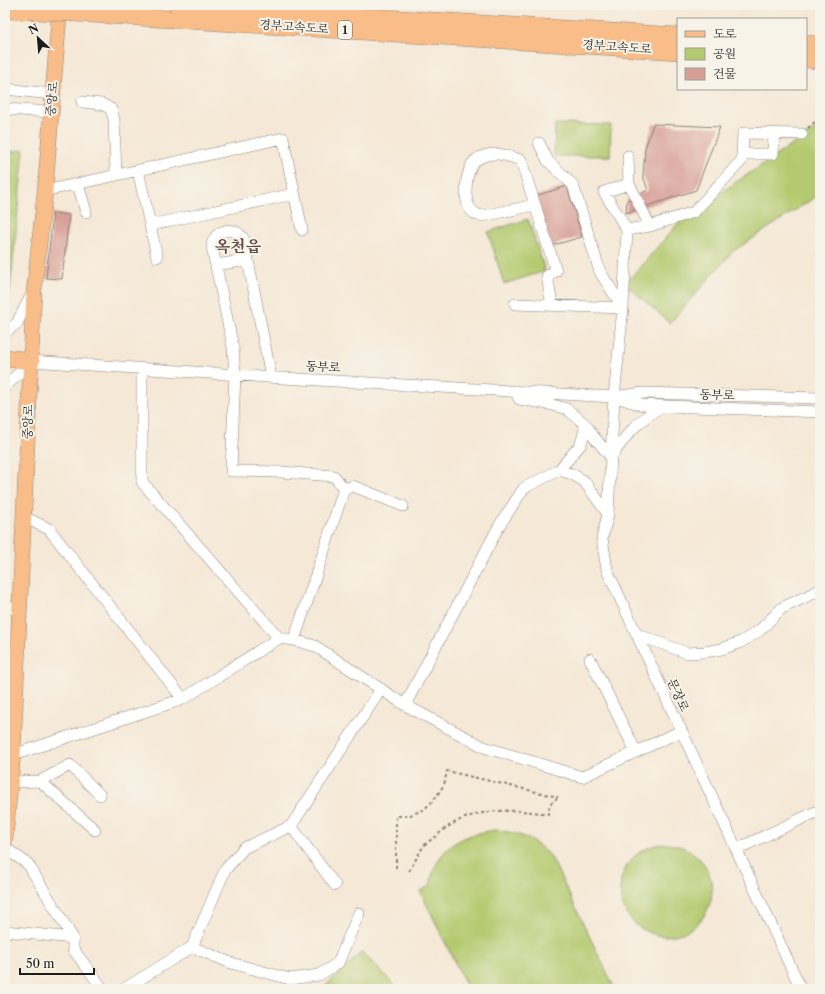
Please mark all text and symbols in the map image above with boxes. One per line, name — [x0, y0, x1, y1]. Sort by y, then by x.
street label: 경부고속도로 — [259, 17, 330, 36]
north arrow — [18, 18, 58, 58]
legend — [677, 18, 807, 90]
text: N — [26, 20, 41, 37]
road number: 1 — [338, 21, 352, 39]
text: 도로 — [713, 26, 737, 41]
street label: 경부고속도로 — [582, 37, 653, 56]
text: 공원 — [713, 46, 736, 61]
text: 건물 — [713, 66, 737, 81]
street label: 중앙로 — [43, 81, 61, 117]
district label: 옥천읍 — [215, 236, 262, 256]
street label: 동부로 — [305, 358, 341, 375]
street label: 동부로 — [699, 386, 735, 403]
street label: 중앙로 — [19, 404, 36, 440]
street label: 문장로 — [664, 676, 693, 714]
scale bar — [20, 950, 94, 976]
text: 50 m — [26, 956, 55, 971]

